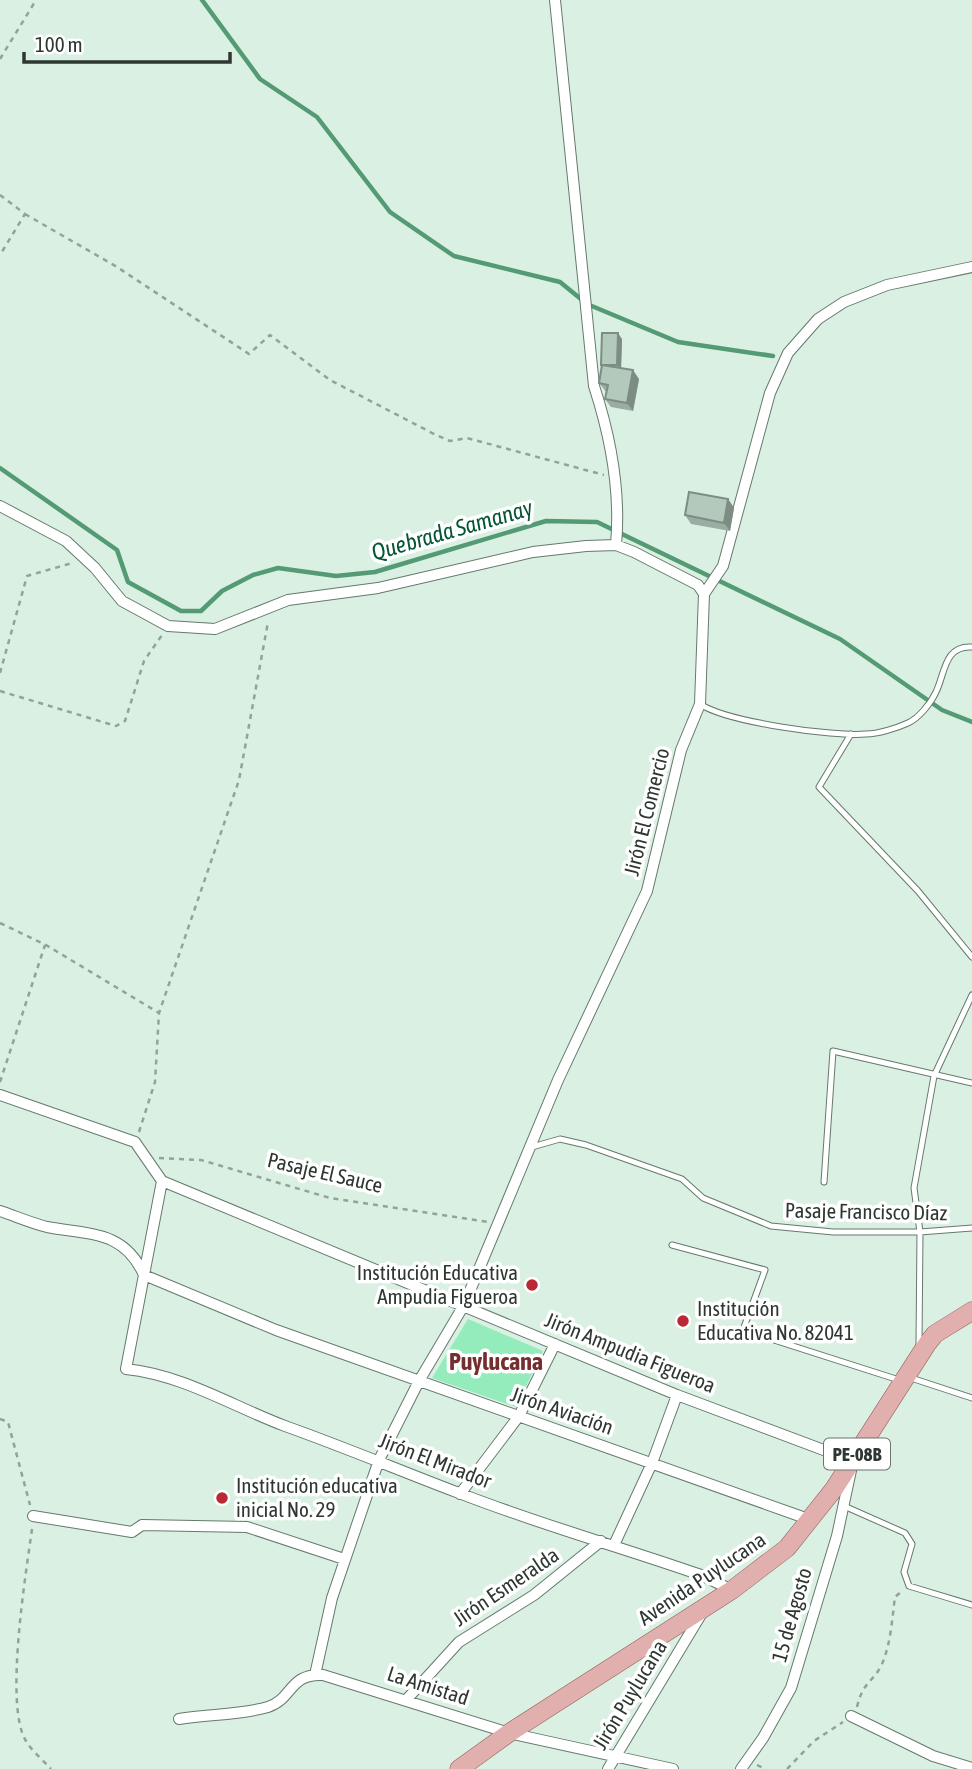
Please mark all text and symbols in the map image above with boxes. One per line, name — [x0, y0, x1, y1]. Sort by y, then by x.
scale bar — [24, 21, 231, 65]
text: 100 m — [35, 32, 83, 56]
water label: Quebrada Samanay — [368, 494, 536, 565]
street label: Jirón El Comercio — [619, 745, 673, 878]
street label: Pasaje El Sauce — [265, 1147, 385, 1197]
street label: Pasaje Francisco Díaz — [785, 1198, 948, 1224]
place label: Institución Educativa Ampudia Figueroa — [357, 1260, 518, 1308]
marker: Institución Educativa Ampudia Figueroa — [524, 1277, 540, 1293]
place label: Institución Educativa No. 82041 — [697, 1296, 854, 1344]
street label: Jirón Ampudia Figueroa — [542, 1307, 719, 1397]
marker: Institución Educativa No. 82041 — [675, 1313, 691, 1329]
district label: Puylucana — [449, 1348, 543, 1375]
street label: Jirón Aviación — [508, 1381, 617, 1439]
street label: Jirón El Mirador — [376, 1428, 496, 1493]
road number: PE-08B — [824, 1438, 890, 1470]
place label: Institución educativa inicial No. 29 — [236, 1473, 398, 1521]
marker: Institución educativa inicial No. 29 — [214, 1490, 230, 1506]
street label: Avenida Puylucana — [633, 1527, 770, 1630]
street label: Jirón Esmeralda — [448, 1542, 563, 1630]
street label: 15 de Agosto — [766, 1565, 816, 1665]
street label: Jirón Puylucana — [587, 1636, 671, 1753]
street label: La Amistad — [385, 1661, 472, 1709]

